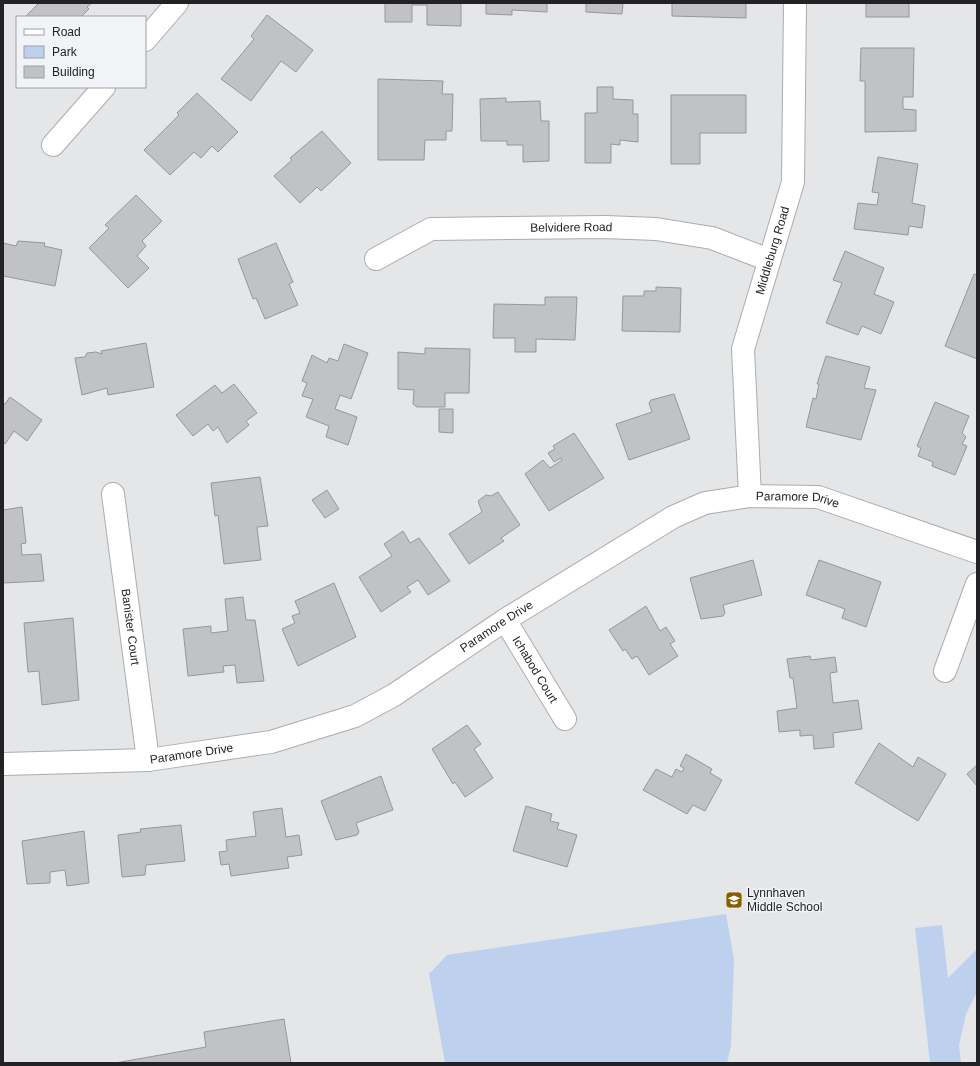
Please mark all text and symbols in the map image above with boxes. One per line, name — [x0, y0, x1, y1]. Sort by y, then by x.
legend — [16, 16, 146, 88]
text: Road — [52, 25, 81, 39]
text: Park — [52, 45, 78, 59]
text: Building — [52, 65, 95, 79]
street label: Middleburg Road — [753, 205, 792, 296]
street label: Belvidere Road — [530, 220, 613, 235]
street label: Paramore Drive — [756, 489, 841, 511]
street label: Banister Court — [119, 588, 143, 667]
street label: Paramore Drive — [457, 597, 536, 655]
street label: Ichabod Court — [510, 634, 561, 706]
street label: Paramore Drive — [149, 741, 234, 767]
place label: Lynnhaven Middle School — [747, 886, 822, 914]
school or university icon: Lynnhaven Middle School — [724, 890, 744, 910]

